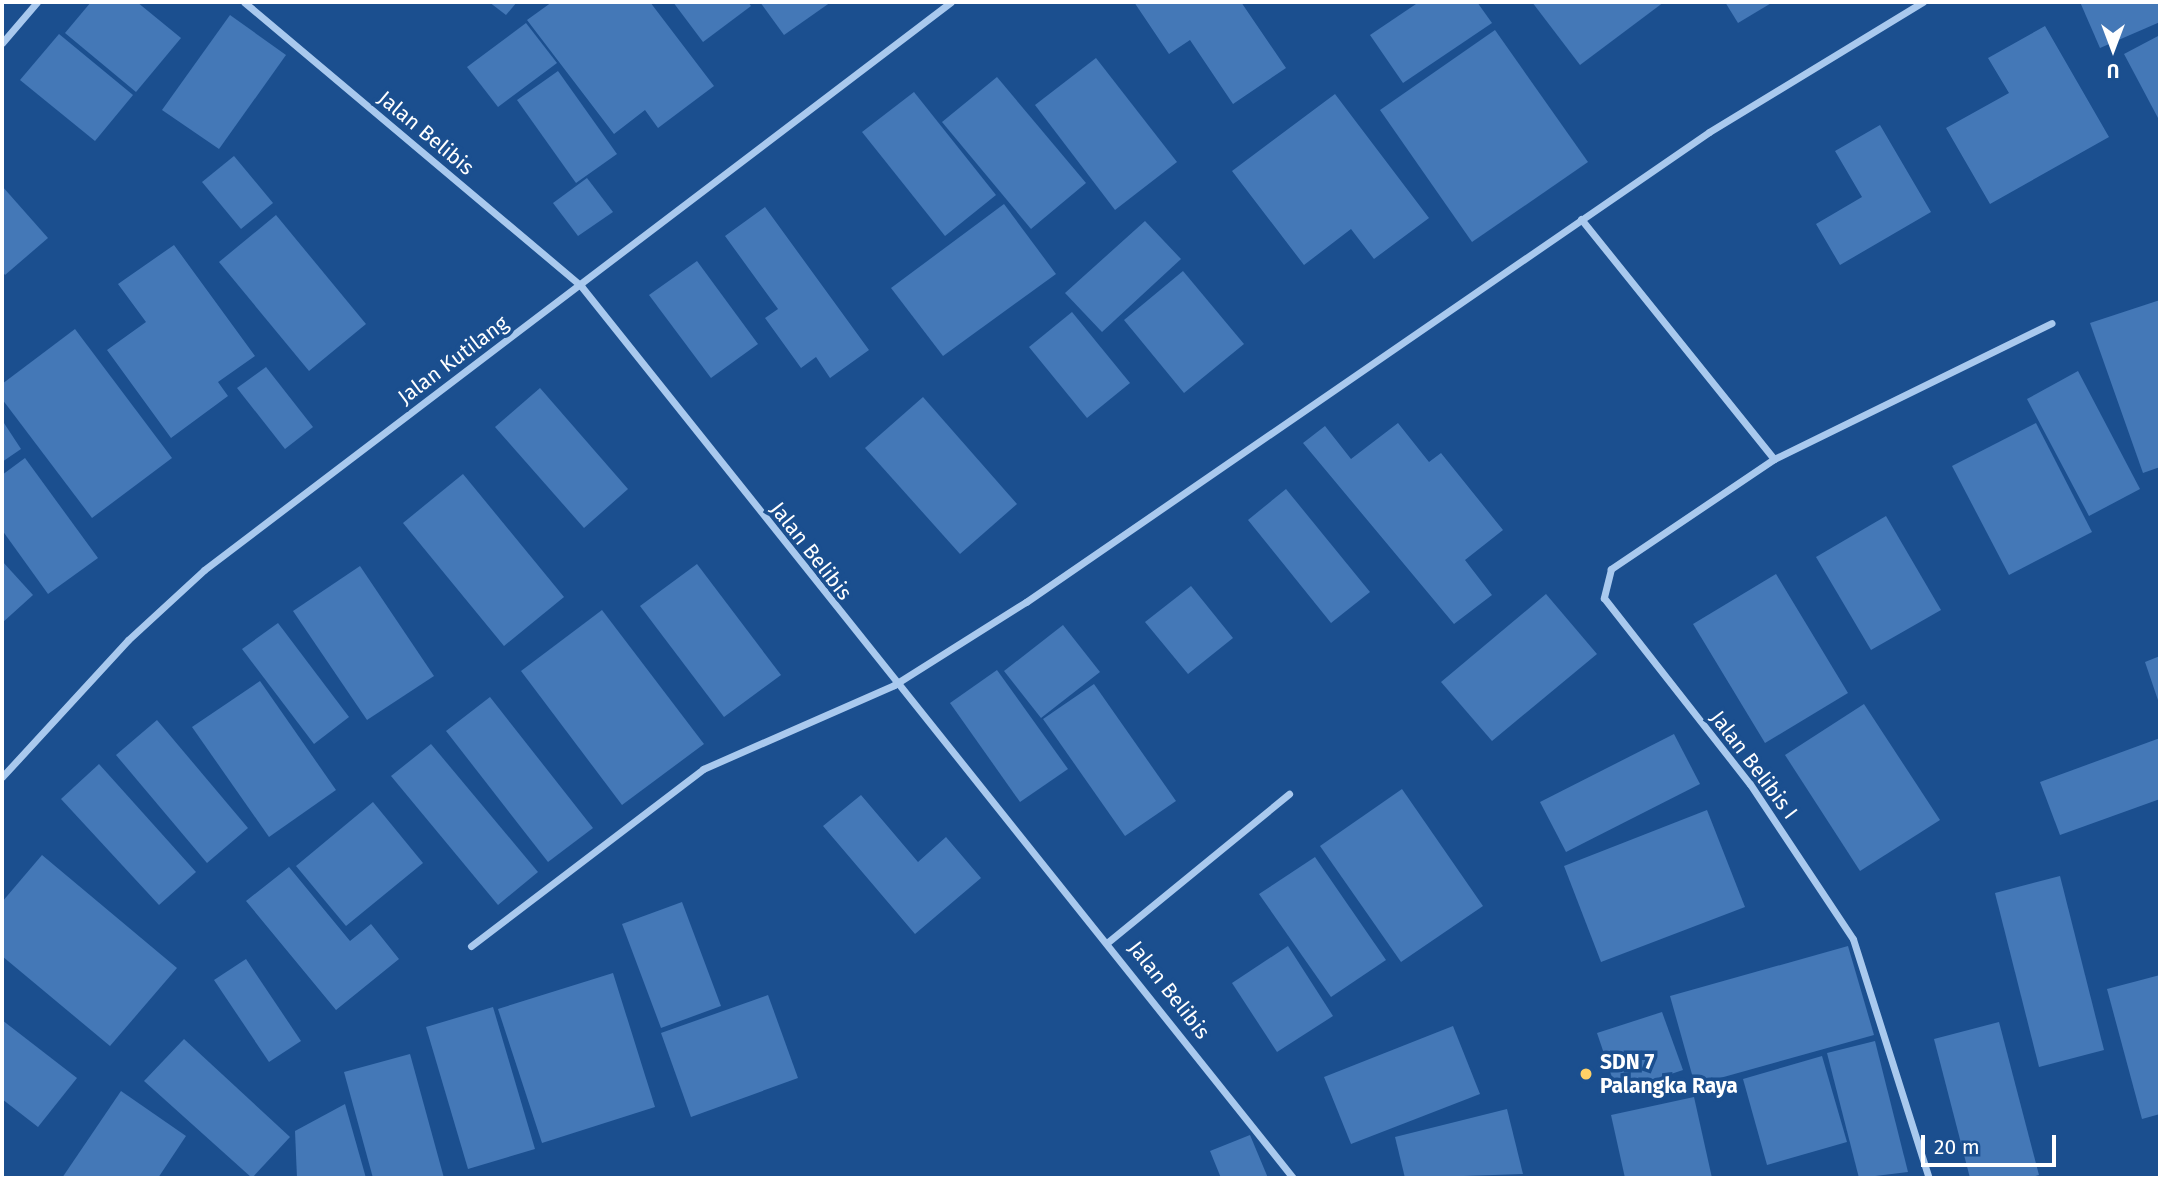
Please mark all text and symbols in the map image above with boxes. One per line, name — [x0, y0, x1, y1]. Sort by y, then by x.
north arrow — [2078, 14, 2148, 84]
text: U — [2107, 59, 2119, 82]
street label: Jalan Belibis — [373, 86, 479, 180]
street label: Jalan Kutilang — [393, 310, 513, 410]
street label: Jalan Belibis — [765, 497, 857, 605]
street label: Jalan Belibis I — [1705, 706, 1803, 824]
street label: Jalan Belibis — [1123, 936, 1215, 1044]
place label: SDN 7 Palangka Raya — [1600, 1049, 1738, 1099]
marker: SDN 7 Palangka Raya — [1578, 1066, 1594, 1082]
scale bar — [1924, 1120, 2059, 1164]
text: 20 m — [1934, 1134, 1980, 1160]

